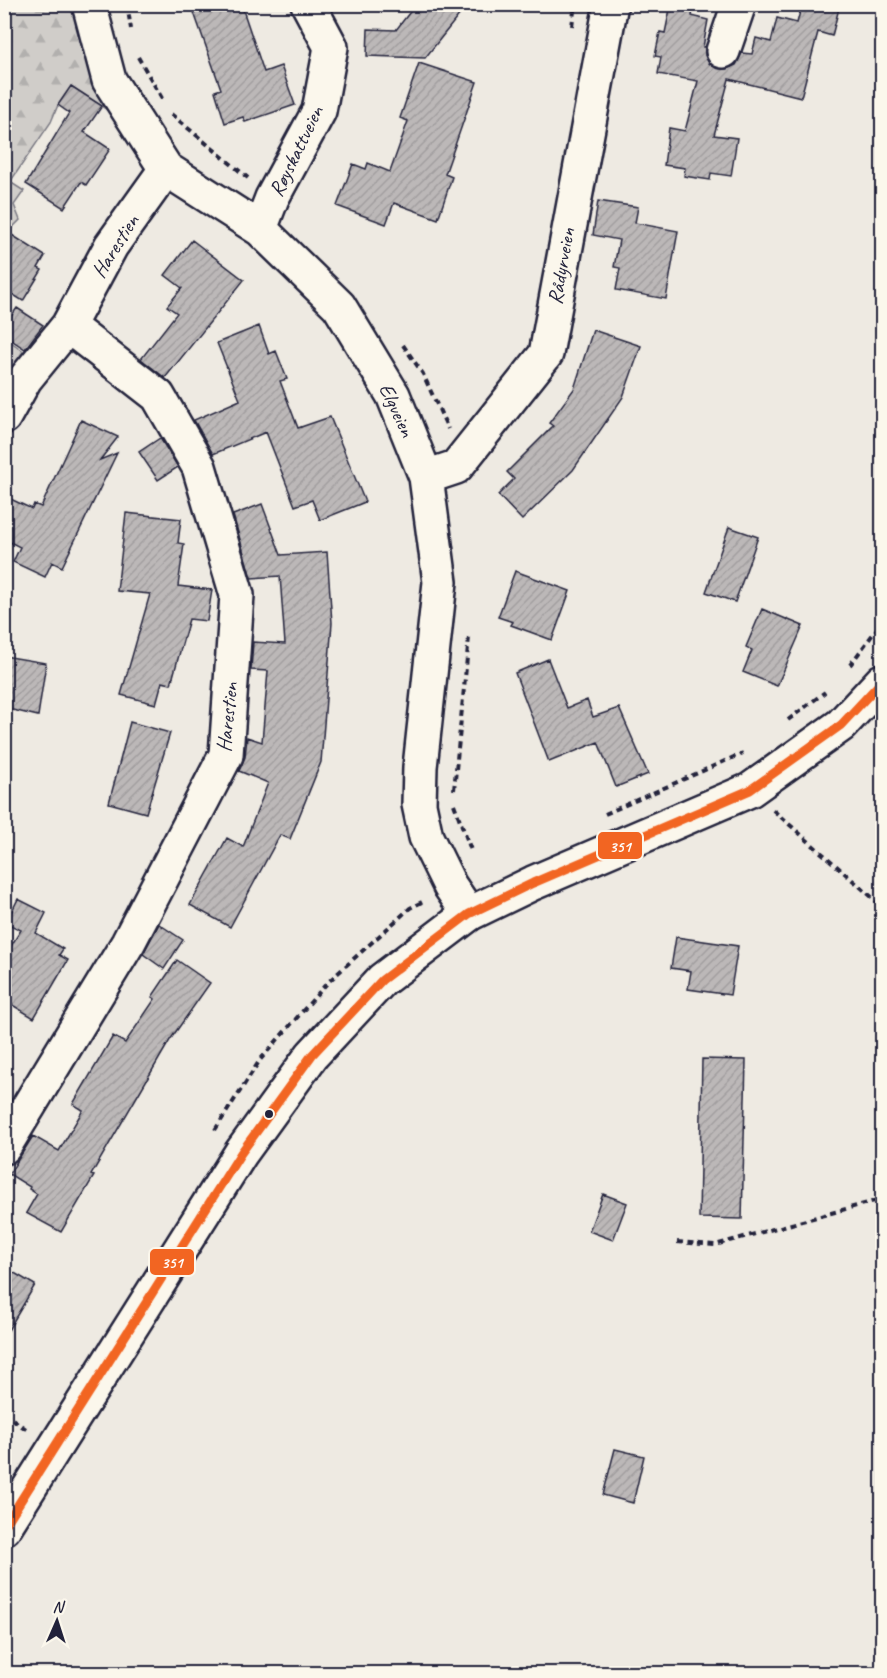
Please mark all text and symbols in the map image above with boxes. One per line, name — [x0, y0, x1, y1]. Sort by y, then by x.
street label: Røyskattveien — [263, 101, 329, 201]
street label: Harestien — [86, 209, 145, 282]
street label: Rådyrveien — [541, 225, 581, 306]
street label: Elgveien — [373, 379, 421, 441]
street label: Harestien — [210, 680, 244, 753]
line badge: 351 — [597, 831, 643, 860]
text: 351 — [609, 837, 632, 857]
unlabelled marker — [263, 1108, 275, 1120]
line badge: 351 — [149, 1248, 195, 1276]
text: 351 — [161, 1253, 184, 1273]
north arrow — [27, 1591, 87, 1651]
text: N — [52, 1597, 66, 1617]

